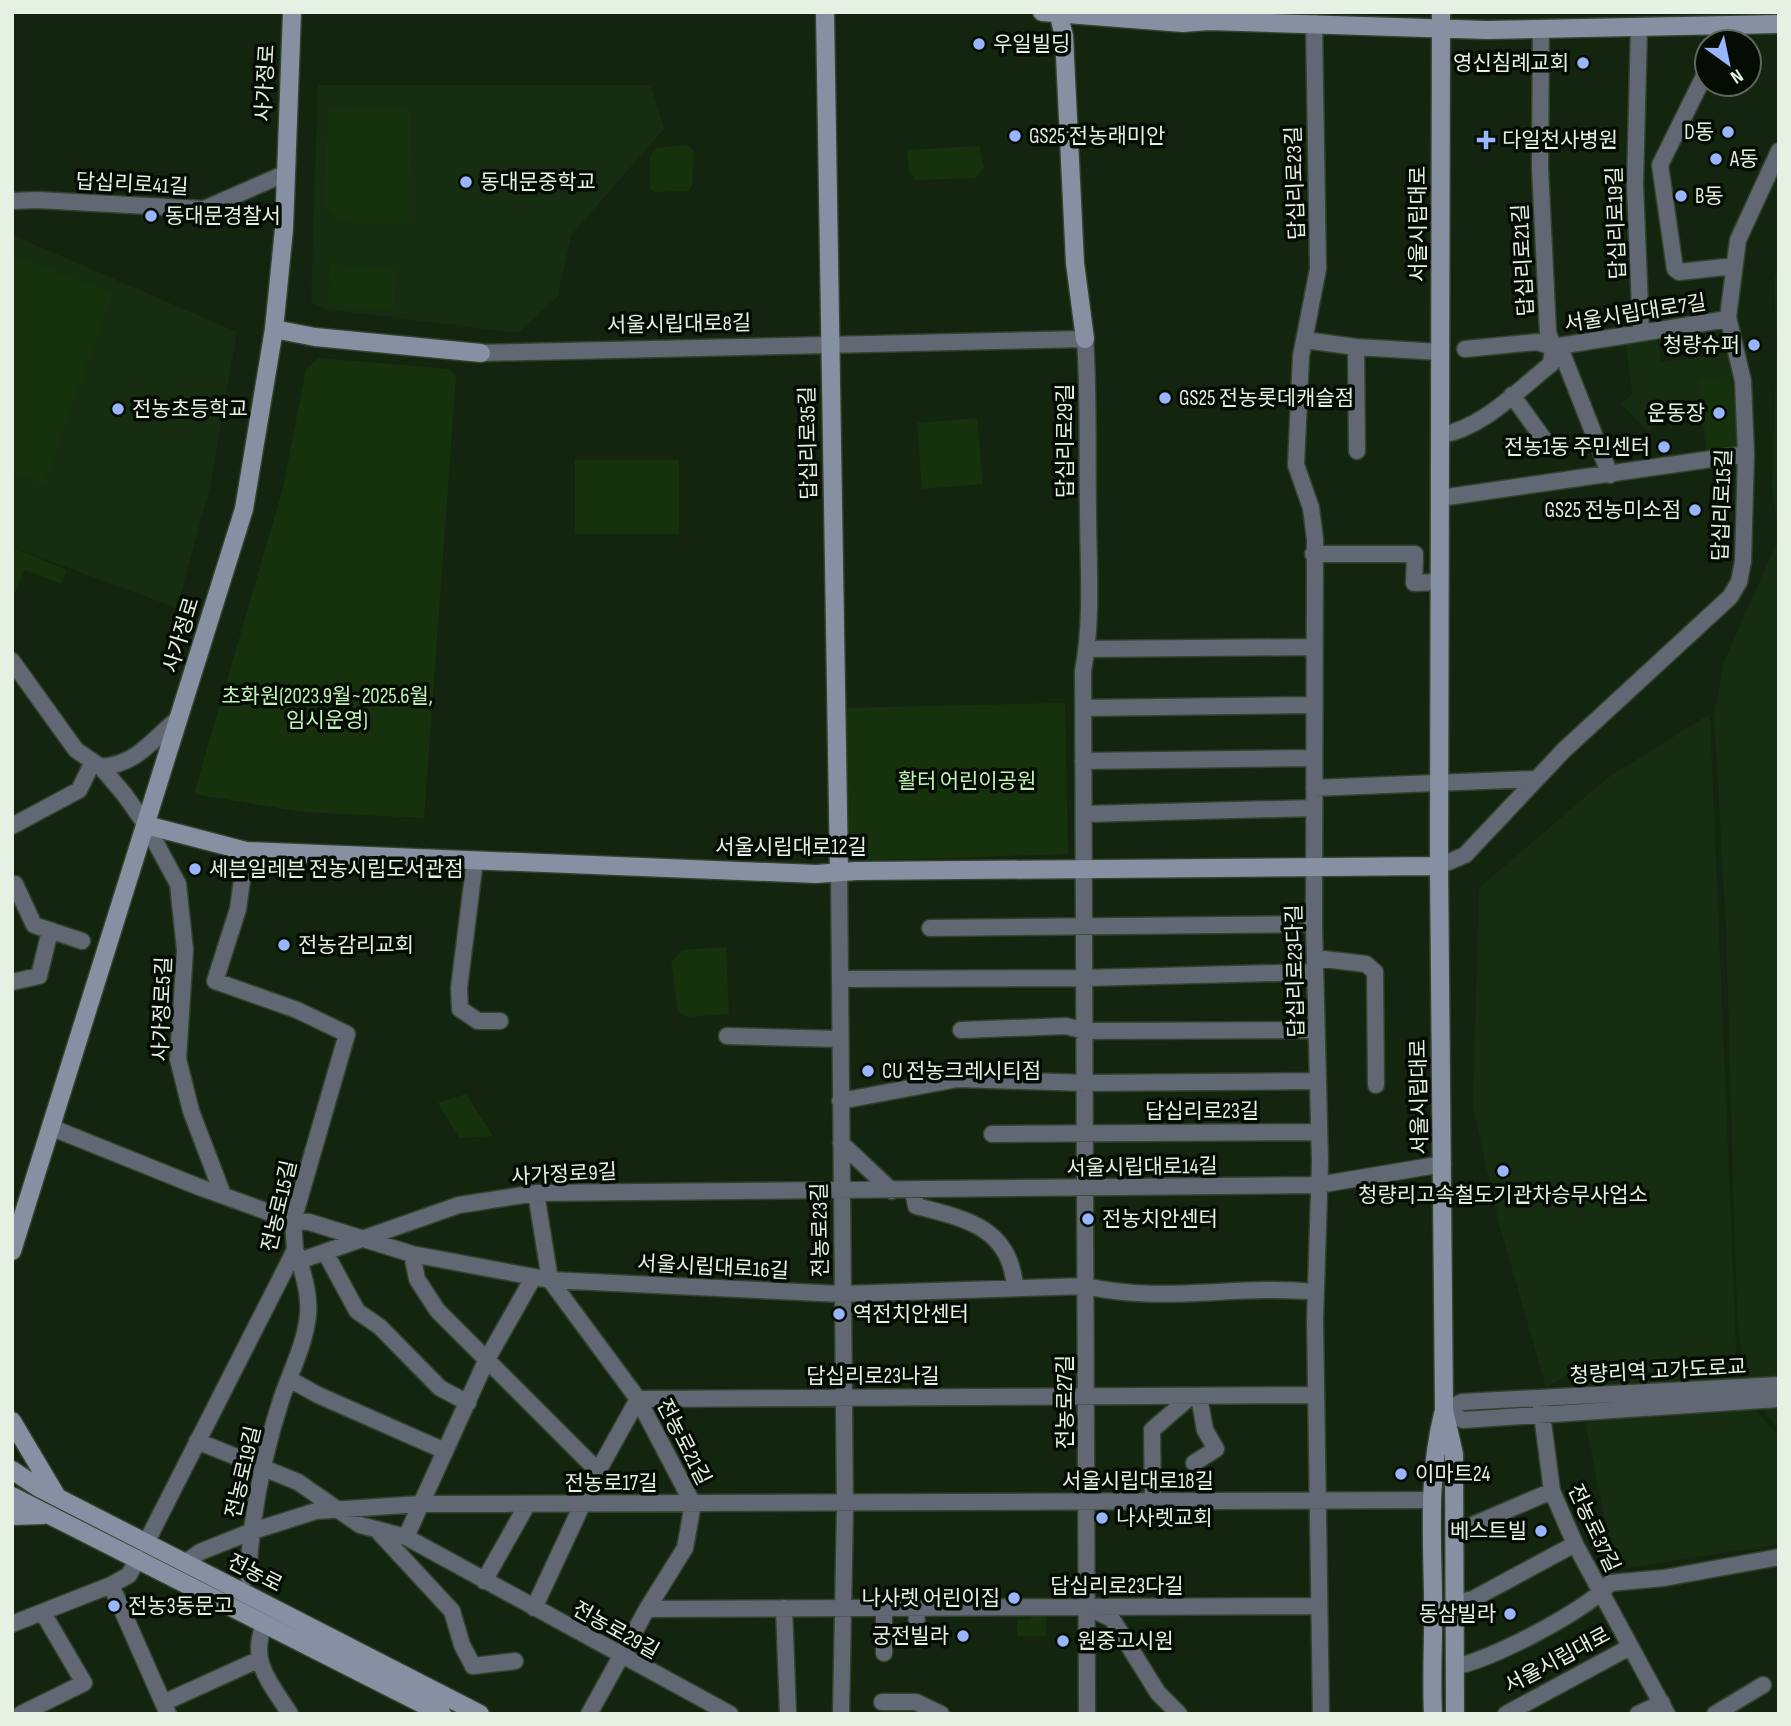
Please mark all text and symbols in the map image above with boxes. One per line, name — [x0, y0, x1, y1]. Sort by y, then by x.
north arrow — [1693, 28, 1763, 98]
place label: 우일빌딩 — [993, 32, 1070, 57]
marker: 우일빌딩 — [971, 36, 987, 52]
street label: 사가정로 — [251, 44, 280, 122]
place label: 영신침례교회 — [1453, 51, 1569, 76]
marker: 영신침례교회 — [1575, 55, 1591, 71]
text: N — [1726, 64, 1747, 88]
place label: D동 — [1684, 120, 1714, 145]
place label: GS25 전농래미안 — [1029, 124, 1165, 149]
marker: D동 — [1720, 124, 1736, 140]
street label: 답십리로23길 — [1281, 126, 1310, 240]
marker: GS25 전농래미안 — [1007, 128, 1023, 144]
place label: 다일천사병원 — [1502, 128, 1618, 153]
marker: 다일천사병원 — [1476, 130, 1496, 150]
place label: A동 — [1729, 147, 1758, 172]
marker: A동 — [1708, 151, 1724, 167]
street label: 서울시립대로 — [1406, 166, 1431, 282]
street label: 답십리로19길 — [1602, 166, 1631, 280]
street label: 답십리로41길 — [75, 169, 189, 200]
place label: 동대문중학교 — [480, 170, 596, 195]
marker: 동대문중학교 — [458, 174, 474, 190]
place label: B동 — [1695, 184, 1724, 209]
marker: B동 — [1673, 188, 1689, 204]
street label: 답십리로21길 — [1508, 203, 1539, 317]
place label: 동대문경찰서 — [165, 204, 281, 229]
marker: 동대문경찰서 — [143, 208, 159, 224]
street label: 서울시립대로7길 — [1562, 290, 1708, 337]
street label: 서울시립대로8길 — [607, 311, 751, 338]
place label: 청량슈퍼 — [1663, 333, 1740, 358]
marker: 청량슈퍼 — [1746, 337, 1762, 353]
street label: 답십리로29길 — [1053, 384, 1078, 498]
street label: 답십리로35길 — [795, 386, 822, 500]
place label: GS25 전농롯데캐슬점 — [1179, 386, 1354, 411]
marker: GS25 전농롯데캐슬점 — [1157, 390, 1173, 406]
place label: 전농초등학교 — [132, 397, 248, 422]
marker: 전농초등학교 — [110, 401, 126, 417]
place label: 운동장 — [1647, 401, 1705, 426]
marker: 운동장 — [1711, 405, 1727, 421]
place label: 전농1동 주민센터 — [1504, 435, 1650, 460]
marker: 전농1동 주민센터 — [1656, 439, 1672, 455]
street label: 답십리로15길 — [1708, 448, 1737, 562]
place label: GS25 전농미소점 — [1545, 498, 1681, 523]
marker: GS25 전농미소점 — [1687, 502, 1703, 518]
street label: 사가정로 — [158, 595, 205, 676]
park label: 초화원(2023.9월~2025.6월, 임시운영) — [221, 684, 433, 733]
park label: 활터 어린이공원 — [898, 769, 1036, 794]
street label: 서울시립대로12길 — [715, 835, 867, 860]
place label: 세븐일레븐 전농시립도서관점 — [209, 857, 464, 882]
marker: 세븐일레븐 전농시립도서관점 — [187, 861, 203, 877]
street label: 답십리로23다길 — [1282, 904, 1309, 1038]
place label: 전농감리교회 — [298, 933, 414, 958]
marker: 전농감리교회 — [276, 937, 292, 953]
street label: 사가정로5길 — [148, 956, 177, 1062]
street label: 서울시립대로 — [1406, 1039, 1433, 1155]
place label: CU 전농크레시티점 — [882, 1059, 1041, 1084]
marker: CU 전농크레시티점 — [860, 1063, 876, 1079]
street label: 답십리로23길 — [1145, 1099, 1259, 1124]
street label: 서울시립대로14길 — [1066, 1154, 1218, 1181]
street label: 전농로15길 — [257, 1158, 302, 1254]
street label: 사가정로9길 — [510, 1159, 618, 1190]
marker: 청량리고속철도기관차승무사업소 — [1495, 1163, 1511, 1179]
street label: 전농로23길 — [807, 1182, 834, 1278]
place label: 청량리고속철도기관차승무사업소 — [1358, 1183, 1648, 1208]
place label: 전농치안센터 — [1102, 1207, 1218, 1232]
marker: 전농치안센터 — [1080, 1211, 1096, 1227]
street label: 서울시립대로16길 — [637, 1251, 789, 1284]
place label: 역전치안센터 — [853, 1302, 969, 1327]
marker: 역전치안센터 — [831, 1306, 847, 1322]
street label: 청량리역 고가도로교 — [1569, 1354, 1747, 1389]
street label: 전농로27길 — [1053, 1355, 1078, 1449]
street label: 답십리로23나길 — [806, 1364, 940, 1389]
street label: 전농로21길 — [651, 1395, 716, 1489]
street label: 전농로19길 — [221, 1424, 266, 1521]
place label: 이마트24 — [1415, 1462, 1490, 1487]
marker: 이마트24 — [1393, 1466, 1409, 1482]
street label: 서울시립대로18길 — [1062, 1469, 1214, 1494]
street label: 전농로17길 — [565, 1471, 658, 1496]
street label: 전농로37길 — [1562, 1480, 1625, 1576]
place label: 나사렛교회 — [1116, 1506, 1213, 1531]
marker: 나사렛교회 — [1094, 1510, 1110, 1526]
place label: 베스트빌 — [1450, 1519, 1527, 1544]
marker: 베스트빌 — [1533, 1523, 1549, 1539]
street label: 전농로 — [223, 1549, 286, 1598]
street label: 답십리로23다길 — [1050, 1574, 1184, 1599]
place label: 나사렛 어린이집 — [861, 1586, 1000, 1611]
marker: 나사렛 어린이집 — [1006, 1590, 1022, 1606]
place label: 전농3동문고 — [128, 1594, 233, 1619]
street label: 전농로29길 — [568, 1596, 663, 1664]
marker: 전농3동문고 — [106, 1598, 122, 1614]
place label: 동삼빌라 — [1419, 1602, 1496, 1627]
marker: 동삼빌라 — [1502, 1606, 1518, 1622]
street label: 서울시립대로 — [1500, 1622, 1614, 1699]
place label: 궁전빌라 — [872, 1624, 949, 1649]
marker: 궁전빌라 — [955, 1628, 971, 1644]
place label: 원중고시원 — [1077, 1629, 1174, 1654]
marker: 원중고시원 — [1055, 1633, 1071, 1649]

